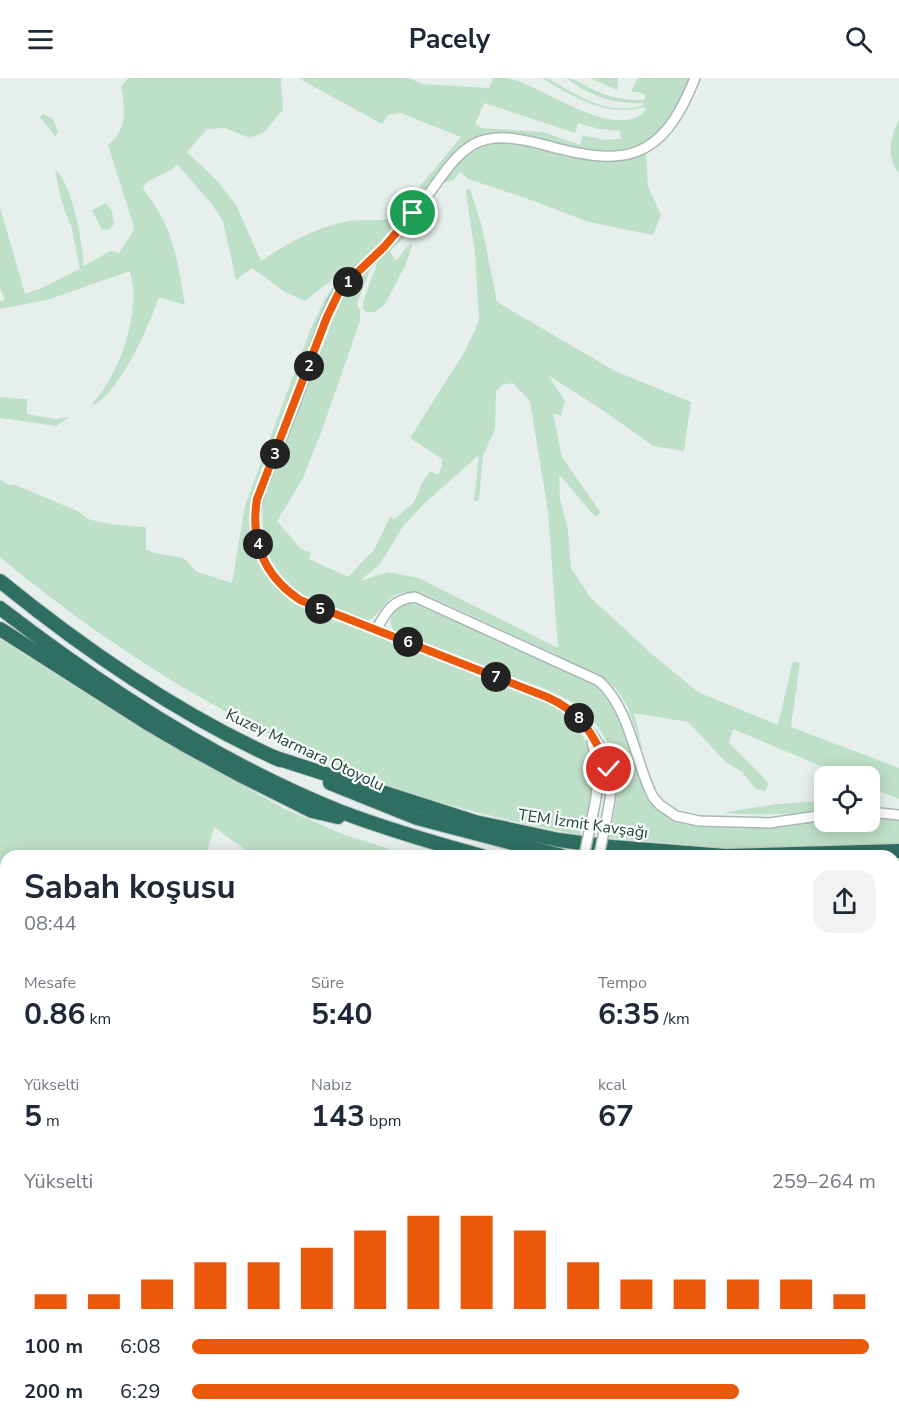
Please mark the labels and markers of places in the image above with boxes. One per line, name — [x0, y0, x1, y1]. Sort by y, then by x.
pin — [387, 187, 438, 238]
pin: 1 — [333, 267, 363, 297]
pin: 2 — [294, 351, 324, 381]
pin: 3 — [260, 439, 290, 469]
pin: 4 — [243, 529, 273, 559]
pin: 5 — [305, 594, 335, 624]
pin: 6 — [393, 627, 423, 657]
pin: 7 — [481, 662, 511, 692]
pin: 8 — [564, 703, 594, 733]
pin — [583, 743, 634, 794]

